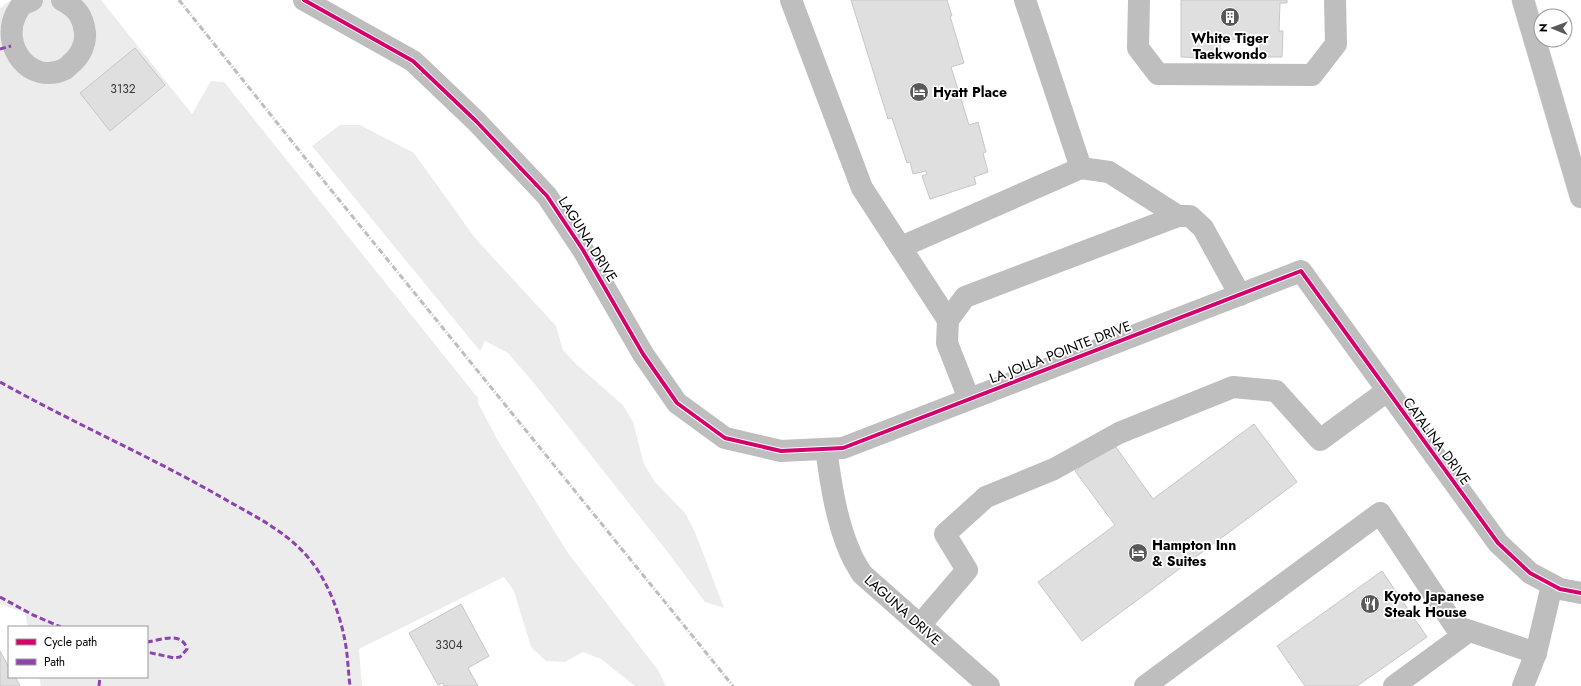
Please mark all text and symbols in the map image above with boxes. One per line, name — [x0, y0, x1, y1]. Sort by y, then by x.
building icon: White Tiger Taekwondo — [1219, 6, 1241, 28]
north arrow — [1533, 8, 1573, 48]
text: N — [1535, 23, 1551, 32]
place label: White Tiger Taekwondo — [1191, 28, 1269, 64]
house number: 3132 — [110, 80, 136, 98]
hotel icon: Hyatt Place — [908, 81, 930, 103]
place label: Hyatt Place — [933, 82, 1007, 102]
street label: LAGUNA DRIVE — [554, 192, 622, 286]
street label: LA JOLLA POINTE DRIVE — [986, 316, 1134, 388]
street label: CATALINA DRIVE — [1398, 393, 1476, 489]
place label: Hampton Inn & Suites — [1152, 535, 1236, 571]
hotel icon: Hampton Inn & Suites — [1127, 542, 1149, 564]
street label: LAGUNA DRIVE — [860, 570, 946, 650]
place label: Kyoto Japanese Steak House — [1384, 586, 1484, 622]
restaurant icon: Kyoto Japanese Steak House — [1359, 593, 1381, 615]
legend — [8, 626, 148, 678]
text: Cycle path — [44, 633, 97, 651]
house number: 3304 — [435, 636, 463, 654]
text: Path — [44, 653, 65, 671]

